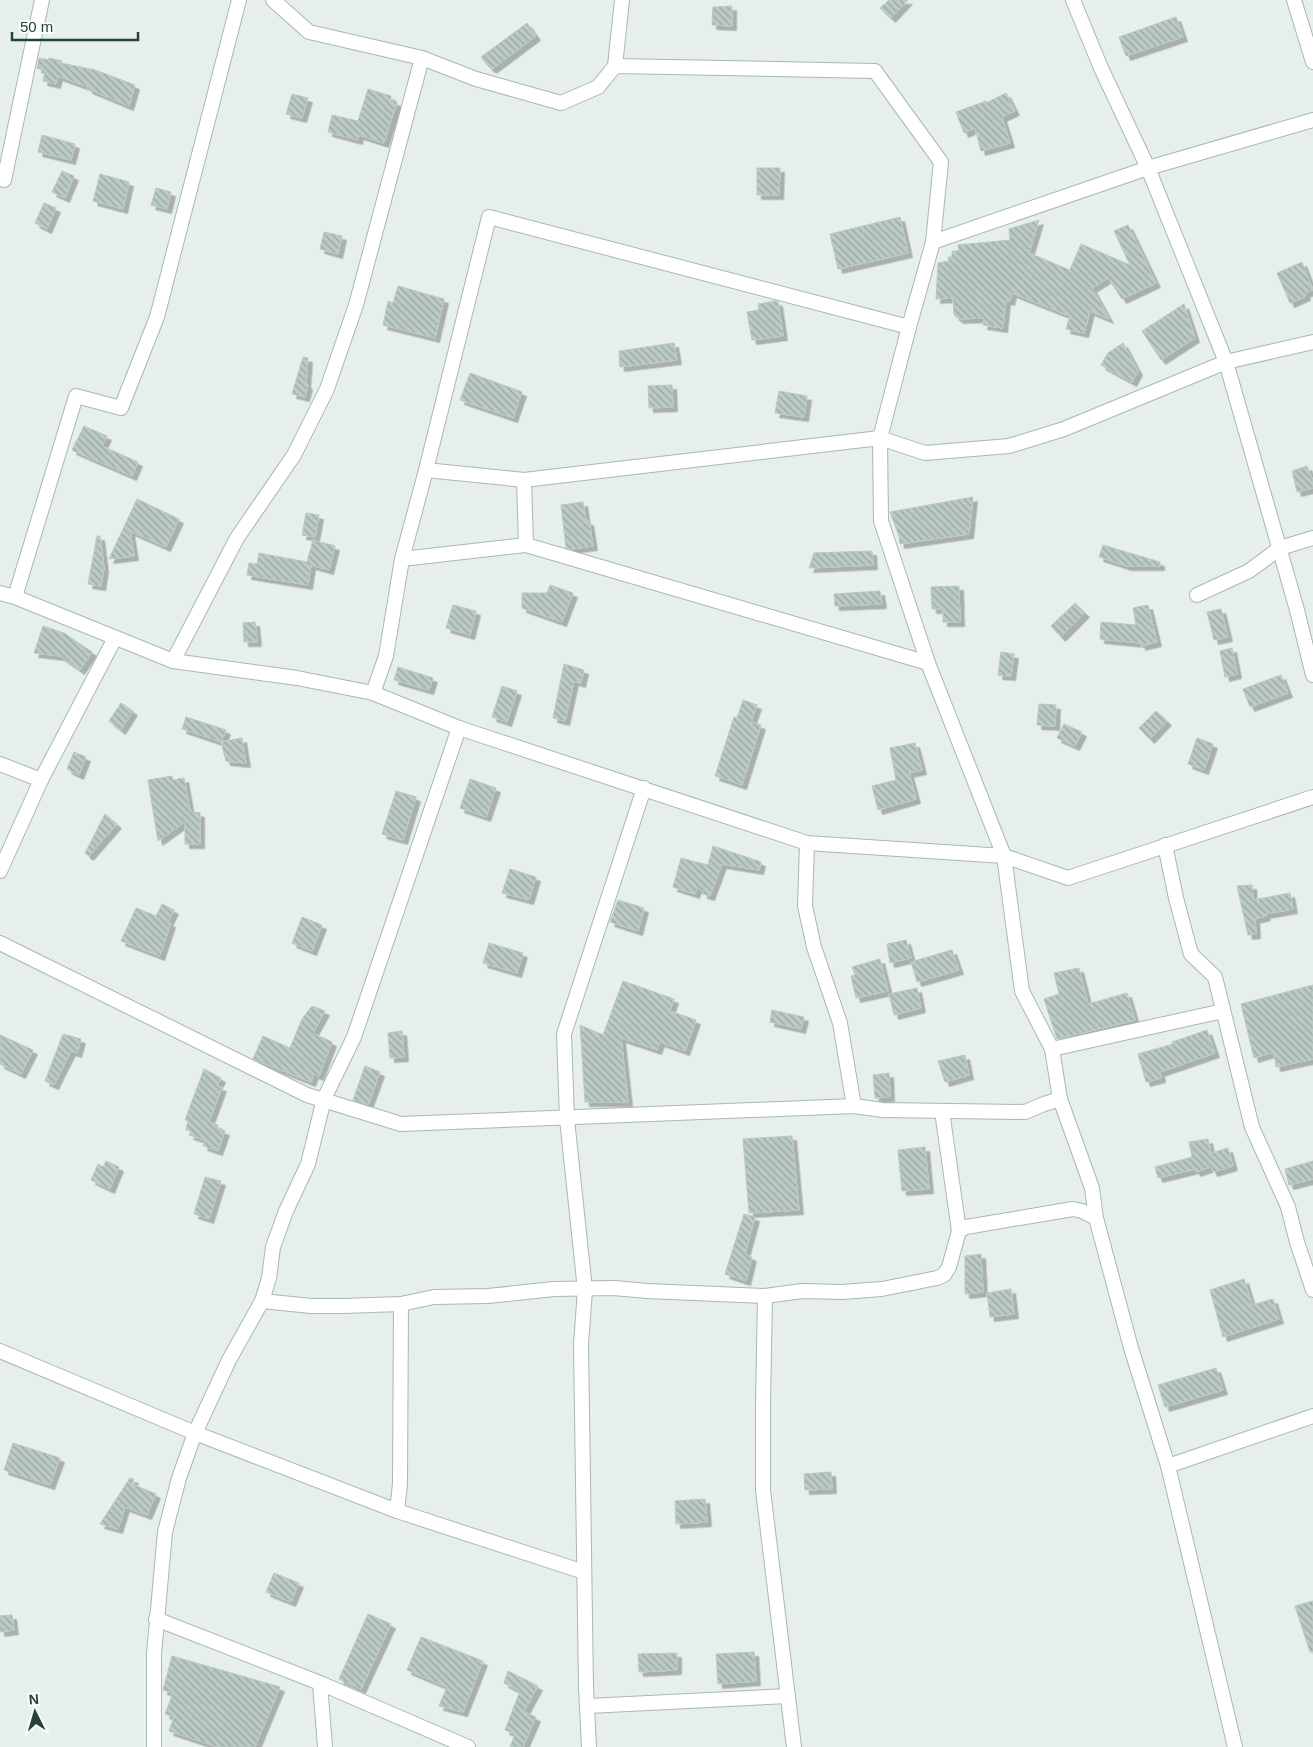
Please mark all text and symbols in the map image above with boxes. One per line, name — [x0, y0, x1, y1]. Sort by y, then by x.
scale bar — [12, 10, 139, 42]
text: 50 m — [20, 18, 53, 35]
north arrow — [10, 1687, 60, 1737]
text: N — [28, 1691, 40, 1707]

